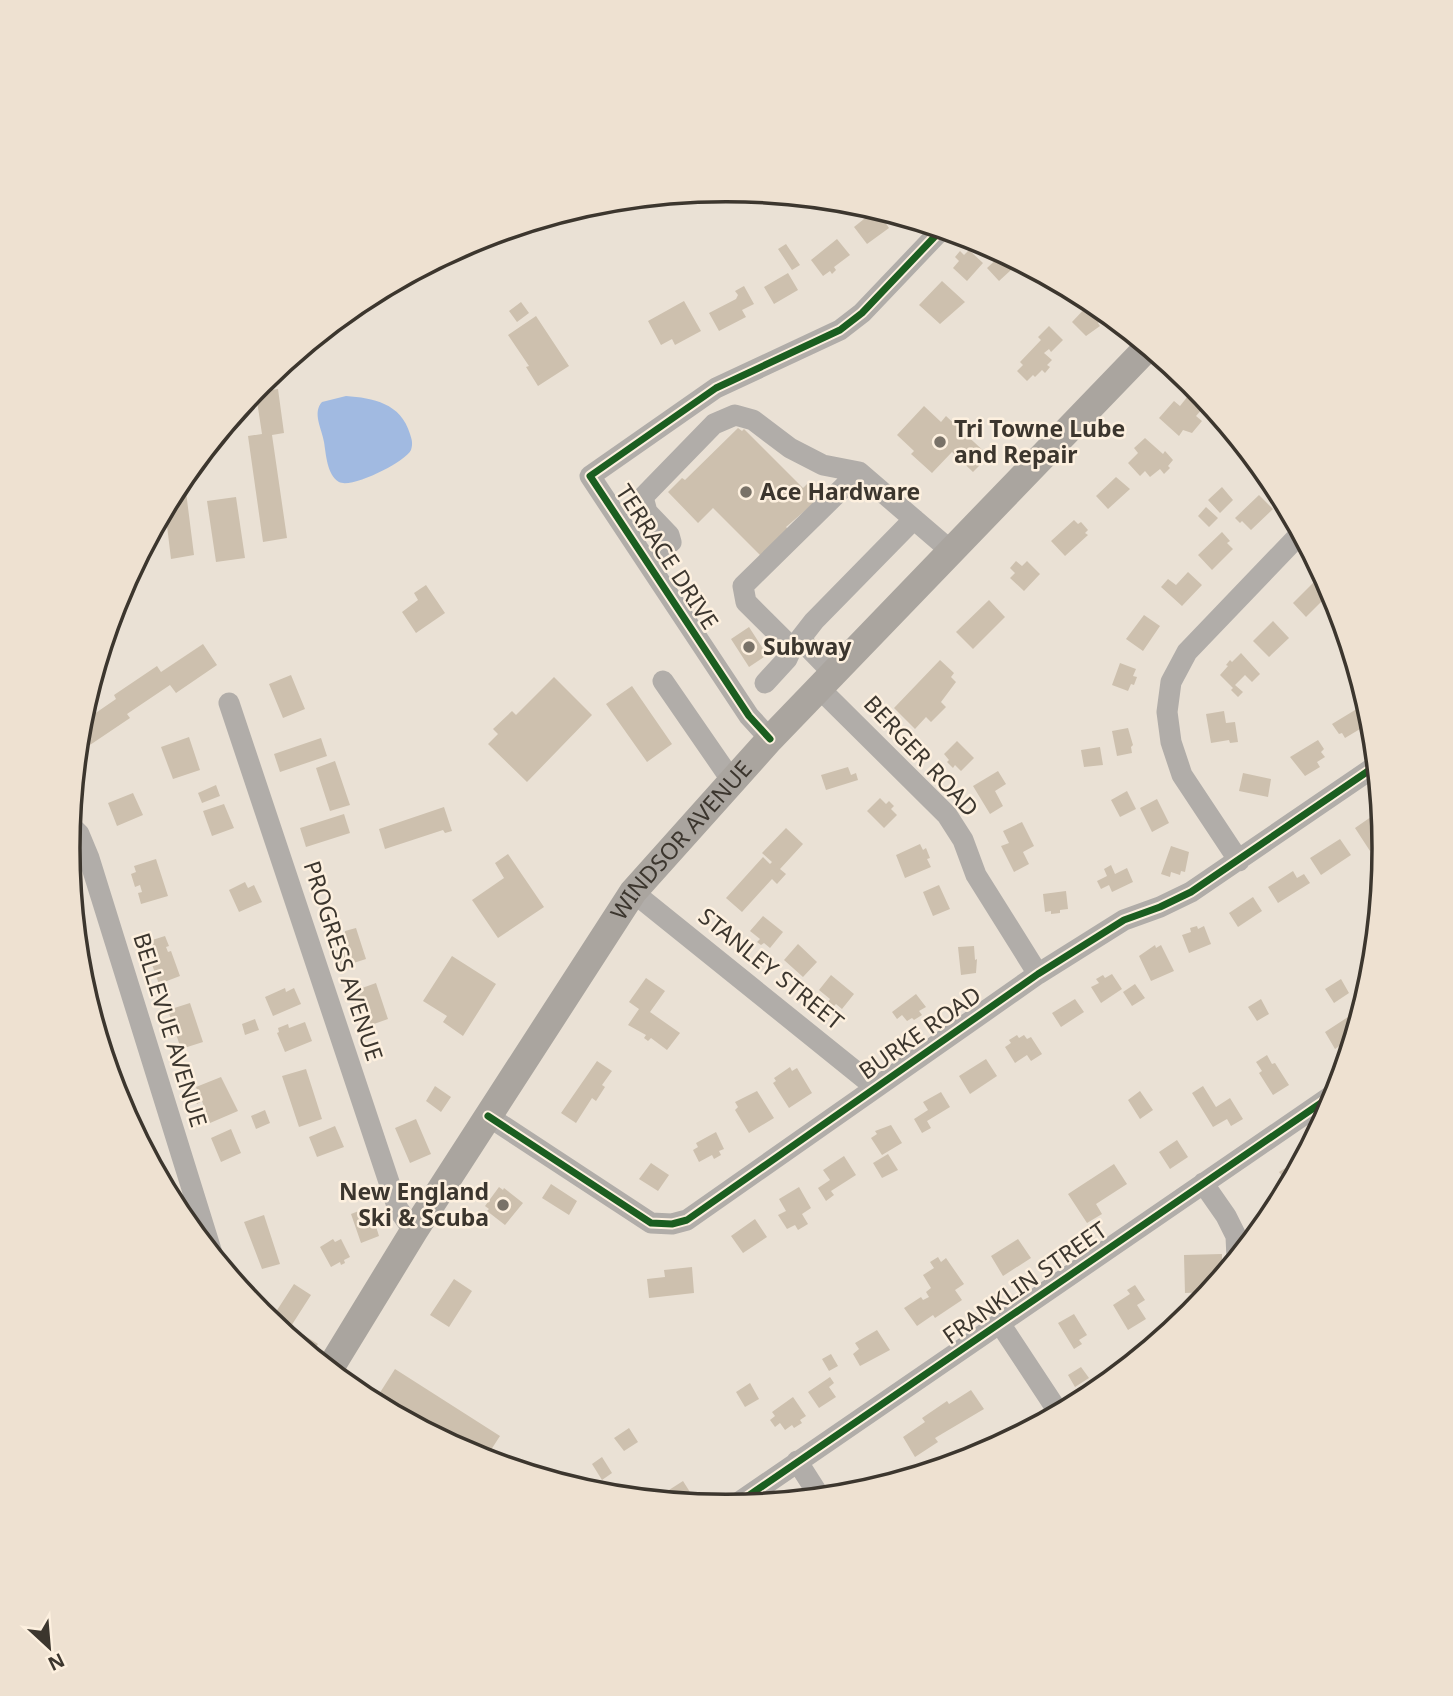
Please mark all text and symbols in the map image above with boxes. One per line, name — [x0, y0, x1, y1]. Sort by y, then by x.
place label: Tri Towne Lube and Repair — [954, 412, 1125, 470]
marker: Tri Towne Lube and Repair — [932, 434, 948, 450]
place label: Ace Hardware — [760, 475, 920, 507]
street label: TERRACE DRIVE — [609, 478, 727, 635]
marker: Ace Hardware — [738, 484, 754, 500]
place label: Subway — [763, 630, 852, 662]
marker: Subway — [741, 639, 757, 655]
street label: BERGER ROAD — [857, 688, 986, 823]
street label: WINDSOR AVENUE — [602, 753, 759, 926]
street label: PROGRESS AVENUE — [296, 857, 391, 1065]
street label: STANLEY STREET — [692, 900, 851, 1037]
street label: BELLEVUE AVENUE — [126, 929, 216, 1131]
street label: BURKE ROAD — [852, 978, 987, 1086]
place label: New England Ski & Scuba — [339, 1175, 489, 1233]
marker: New England Ski & Scuba — [495, 1197, 511, 1213]
street label: FRANKLIN STREET — [936, 1213, 1113, 1351]
north arrow — [14, 1612, 84, 1682]
text: N — [44, 1647, 69, 1677]

